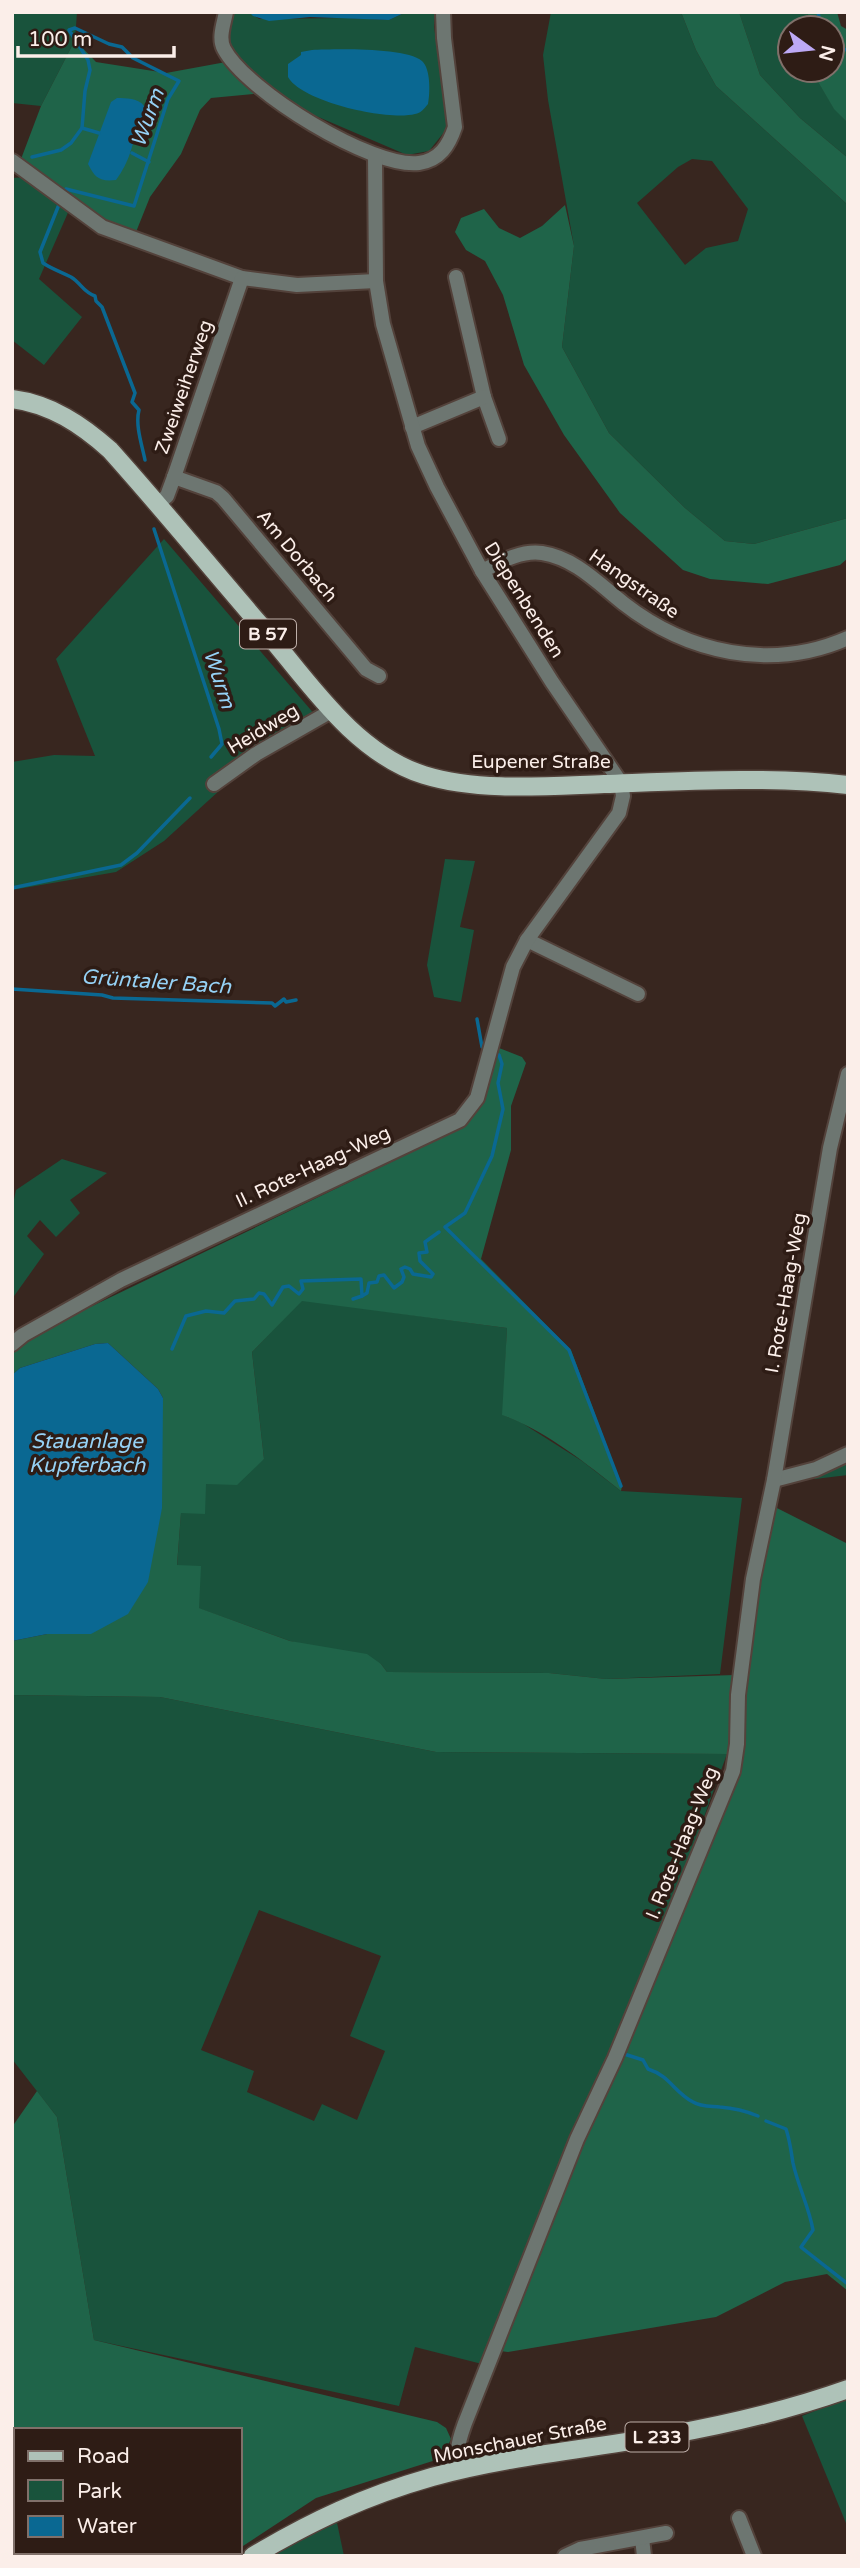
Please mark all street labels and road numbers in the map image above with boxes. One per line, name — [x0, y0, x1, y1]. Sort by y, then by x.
street label: Zweiweiherweg — [151, 317, 217, 457]
street label: Am Dorbach — [252, 505, 342, 607]
street label: Diepenbenden — [480, 538, 568, 662]
street label: Hangstraße — [585, 545, 683, 623]
road number: B 57 — [240, 620, 296, 648]
street label: Heidweg — [223, 699, 303, 759]
street label: Eupener Straße — [471, 751, 611, 773]
street label: II. Rote-Haag-Weg — [232, 1122, 394, 1212]
street label: I. Rote-Haag-Weg — [761, 1211, 811, 1375]
street label: I. Rote-Haag-Weg — [641, 1764, 723, 1922]
street label: Monschauer Straße — [432, 2412, 608, 2468]
road number: L 233 — [626, 2423, 688, 2452]

